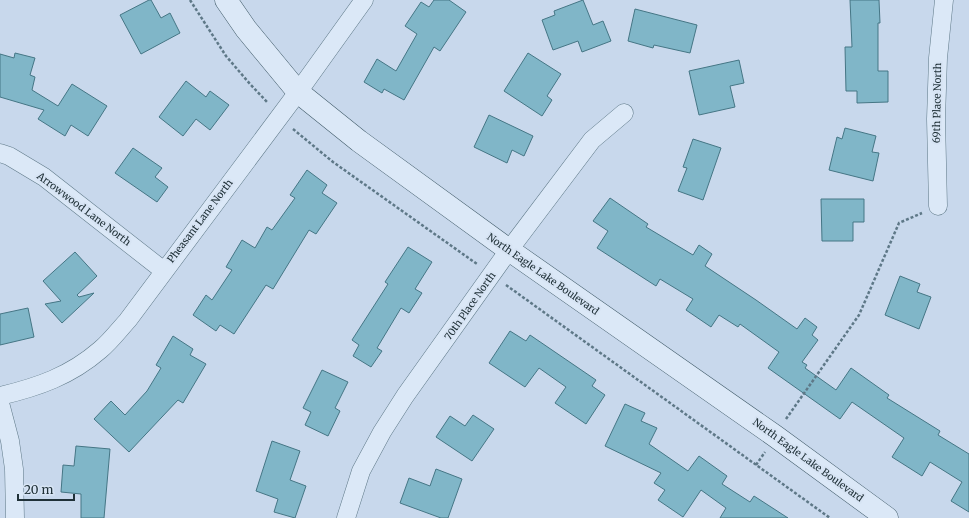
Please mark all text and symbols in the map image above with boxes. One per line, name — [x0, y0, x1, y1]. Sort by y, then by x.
street label: 69th Place North — [930, 62, 944, 143]
street label: Arrowwood Lane North — [34, 169, 134, 249]
street label: Pheasant Lane North — [164, 176, 236, 265]
street label: North Eagle Lake Boulevard — [485, 230, 601, 318]
street label: 70th Place North — [442, 269, 499, 343]
street label: North Eagle Lake Boulevard — [750, 415, 866, 505]
scale bar — [18, 476, 74, 502]
text: 20 m — [24, 482, 53, 497]

